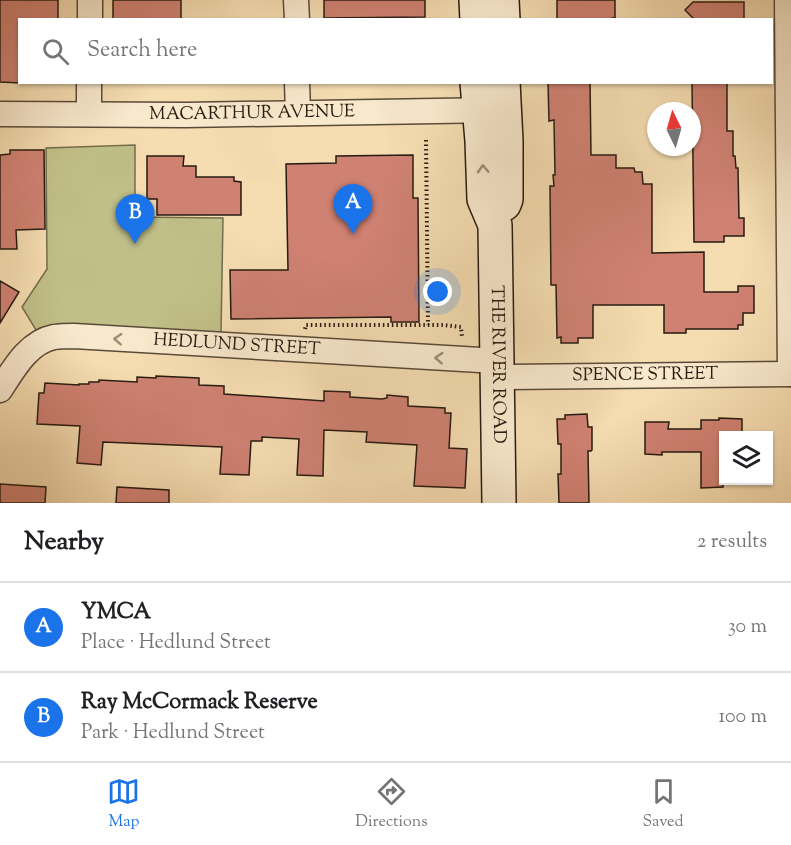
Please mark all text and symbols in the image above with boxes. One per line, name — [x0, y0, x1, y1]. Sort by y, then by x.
search box — [18, 18, 773, 84]
icon: search — [39, 35, 72, 68]
text: Search here — [87, 35, 197, 67]
street label: MACARTHUR AVENUE — [149, 99, 355, 128]
north arrow — [647, 102, 701, 156]
one-way arrow — [476, 165, 489, 174]
pin: A — [334, 184, 372, 234]
pin: B — [116, 194, 154, 244]
your location — [423, 277, 452, 306]
street label: THE RIVER ROAD — [483, 285, 511, 444]
street label: HEDLUND STREET — [152, 328, 322, 364]
one-way arrow — [114, 333, 123, 346]
one-way arrow — [434, 352, 443, 365]
street label: SPENCE STREET — [572, 362, 719, 389]
map controls — [719, 431, 773, 485]
button: layers — [719, 431, 773, 485]
text: Nearby — [24, 524, 104, 561]
text: 2 results — [697, 528, 767, 557]
text: YMCA — [81, 597, 151, 629]
text: A — [35, 613, 52, 642]
text: 30 m — [728, 613, 767, 642]
text: Place · Hedlund Street — [81, 629, 271, 658]
text: Ray McCormack Reserve — [81, 687, 318, 719]
text: B — [37, 703, 50, 732]
text: 100 m — [718, 703, 767, 732]
text: Park · Hedlund Street — [81, 719, 265, 748]
tab: Map — [107, 775, 140, 834]
tab: Directions — [355, 775, 428, 834]
tab: Saved — [642, 775, 684, 834]

